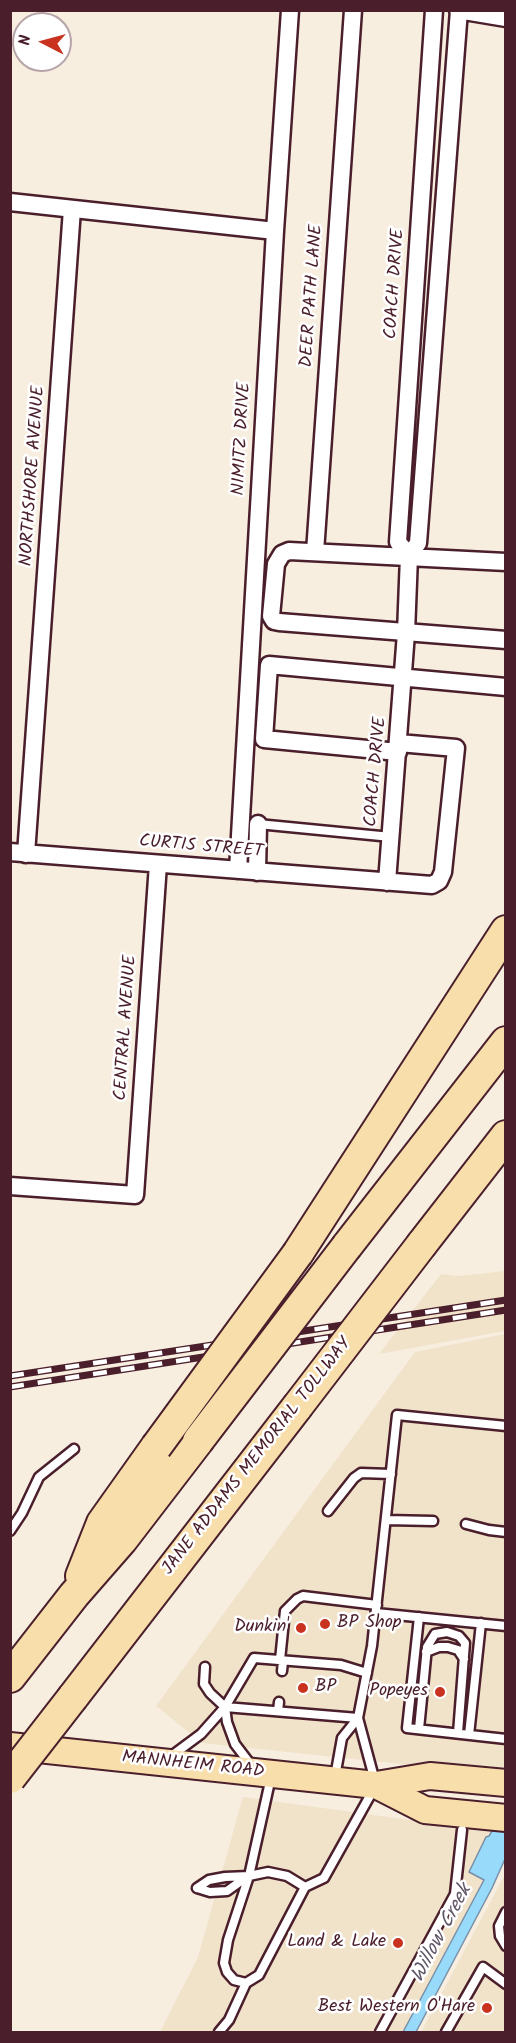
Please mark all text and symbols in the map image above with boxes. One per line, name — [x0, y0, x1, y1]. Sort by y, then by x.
north arrow — [12, 12, 72, 72]
text: N — [13, 34, 39, 47]
street label: DEER PATH LANE — [297, 224, 329, 368]
street label: COACH DRIVE — [381, 228, 411, 340]
street label: NIMITZ DRIVE — [229, 382, 257, 496]
street label: NORTHSHORE AVENUE — [17, 385, 51, 567]
street label: COACH DRIVE — [361, 716, 393, 828]
street label: CURTIS STREET — [138, 832, 264, 864]
street label: CENTRAL AVENUE — [111, 954, 143, 1102]
street label: JANE ADDAMS MEMORIAL TOLLWAY — [159, 1334, 357, 1580]
place label: BP Shop — [337, 1613, 401, 1635]
place label: Dunkin' — [234, 1617, 289, 1639]
marker: BP Shop — [318, 1617, 332, 1631]
marker: Dunkin' — [294, 1621, 308, 1635]
place label: BP — [315, 1677, 336, 1699]
marker: BP — [296, 1681, 310, 1695]
place label: Popeyes — [369, 1681, 428, 1703]
marker: Popeyes — [433, 1685, 447, 1699]
street label: MANNHEIM ROAD — [121, 1748, 265, 1784]
water label: Willow Creek — [407, 1881, 479, 1987]
place label: Land & Lake — [287, 1932, 386, 1954]
marker: Land & Lake — [391, 1936, 405, 1950]
place label: Best Western O'Hare — [318, 1997, 475, 2019]
marker: Best Western O'Hare — [480, 2001, 494, 2015]

